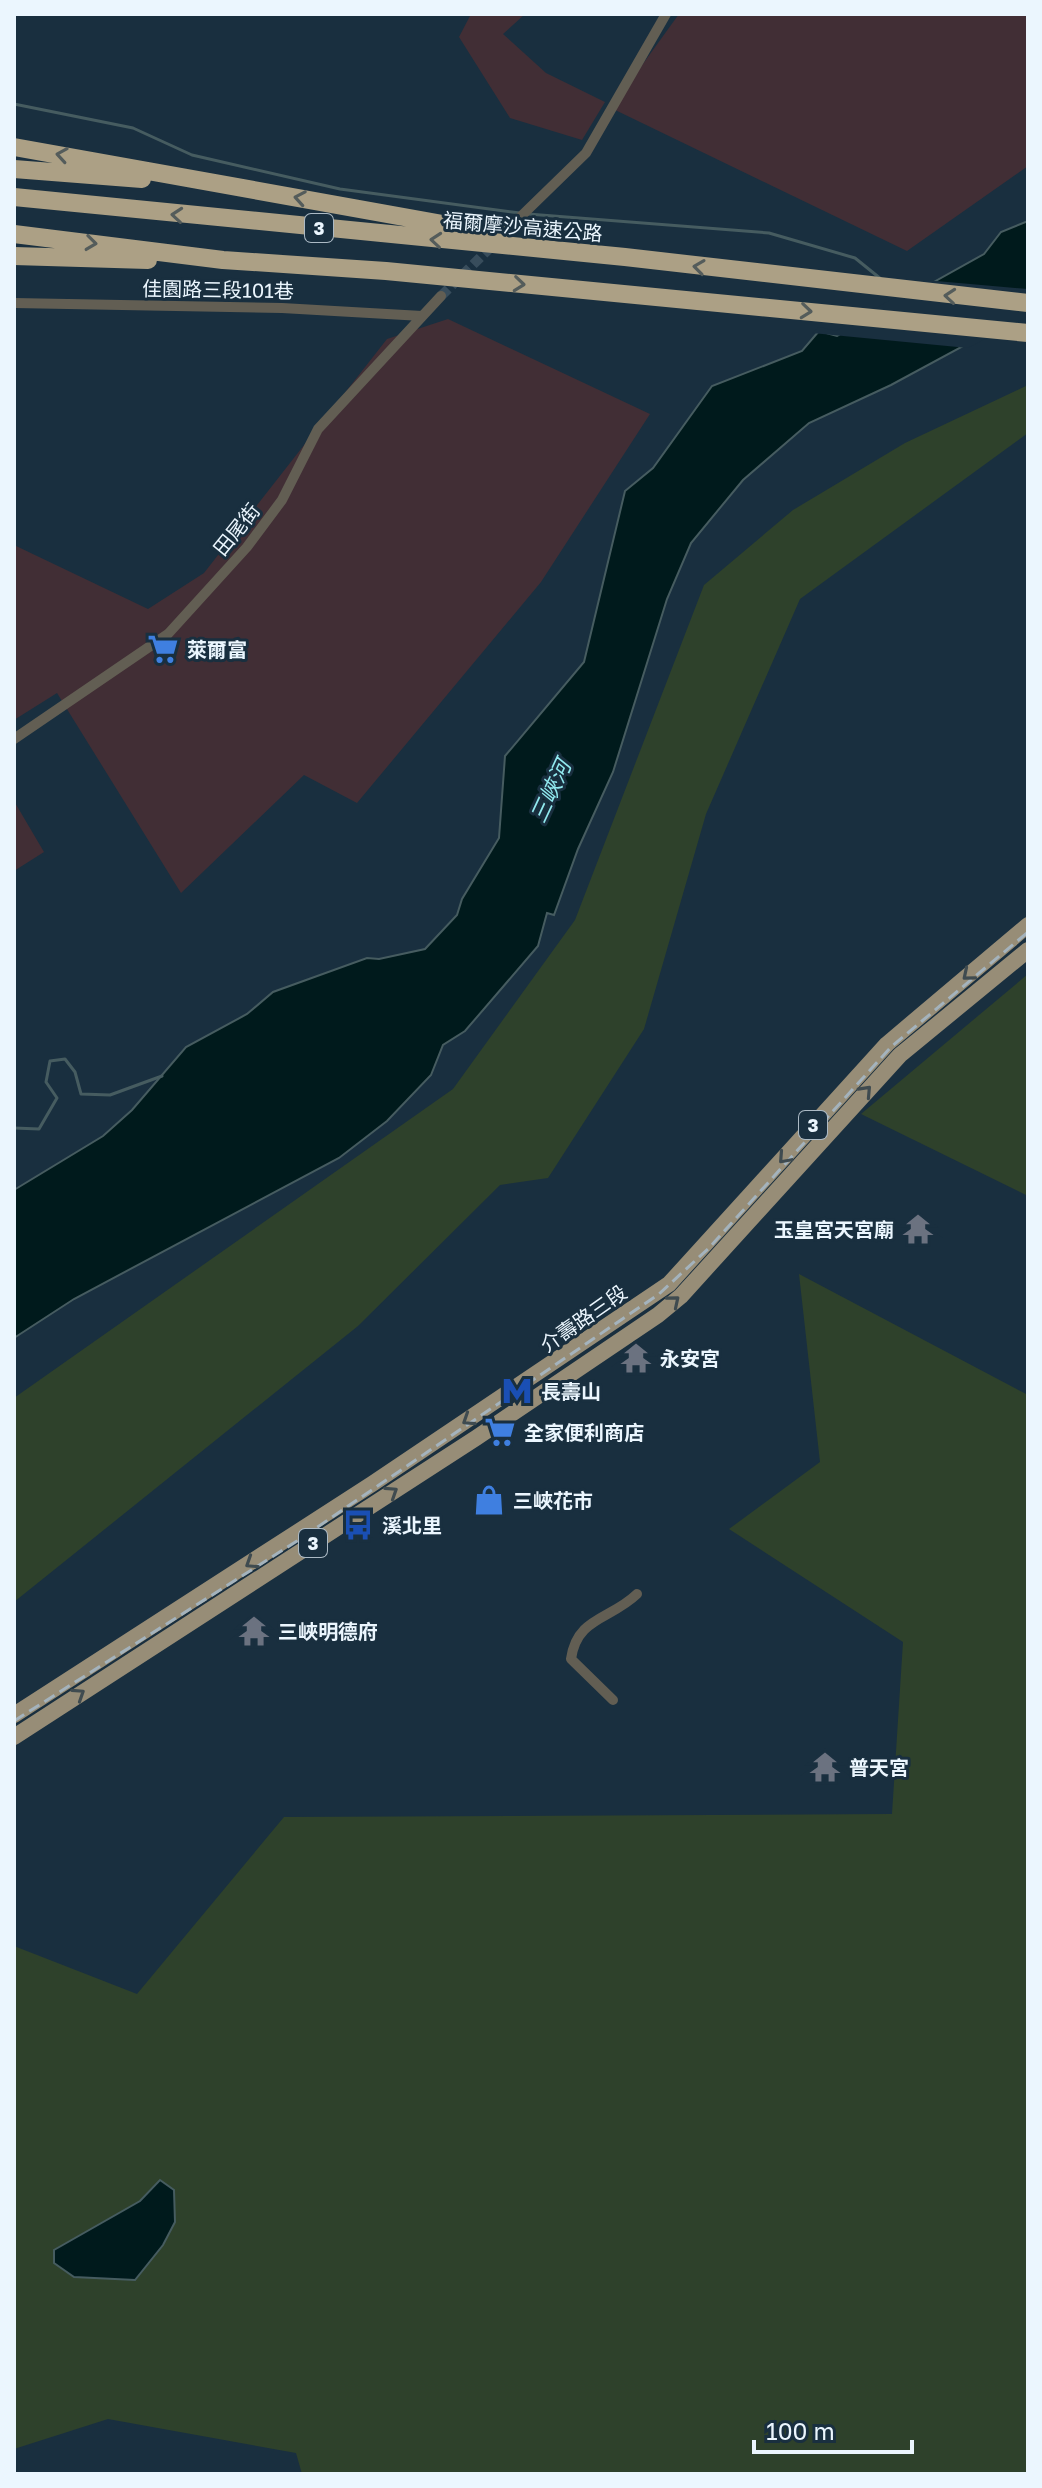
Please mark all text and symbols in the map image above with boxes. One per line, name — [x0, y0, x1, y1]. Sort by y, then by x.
one-way arrow — [55, 147, 69, 164]
one-way arrow — [294, 191, 307, 208]
one-way arrow — [170, 207, 183, 224]
street label: 福爾摩沙高速公路 — [442, 207, 604, 245]
road number: 3 — [305, 214, 333, 242]
one-way arrow — [429, 231, 442, 248]
one-way arrow — [85, 235, 98, 252]
one-way arrow — [692, 259, 706, 276]
street label: 佳園路三段101巷 — [142, 276, 294, 302]
one-way arrow — [513, 276, 526, 293]
one-way arrow — [943, 288, 956, 305]
one-way arrow — [800, 302, 813, 319]
street label: 田尾街 — [208, 498, 264, 560]
supermarket icon: 萊爾富 — [146, 632, 180, 666]
place label: 萊爾富 — [187, 637, 247, 661]
water label: 三峽河 — [524, 752, 578, 827]
one-way arrow — [963, 965, 977, 980]
one-way arrow — [857, 1086, 871, 1101]
road number: 3 — [799, 1111, 827, 1139]
one-way arrow — [779, 1148, 793, 1163]
temple icon: 玉皇宮天宮廟 — [901, 1212, 935, 1246]
place label: 玉皇宮天宮廟 — [774, 1217, 894, 1241]
street label: 介壽路三段 — [535, 1279, 631, 1357]
one-way arrow — [665, 1296, 680, 1311]
temple icon: 永安宮 — [619, 1341, 653, 1375]
place label: 永安宮 — [660, 1346, 720, 1370]
metro station icon: 長壽山 — [500, 1374, 534, 1408]
place label: 長壽山 — [541, 1379, 601, 1403]
one-way arrow — [462, 1411, 477, 1426]
supermarket icon: 全家便利商店 — [483, 1415, 517, 1449]
place label: 全家便利商店 — [524, 1420, 644, 1444]
shop icon: 三峽花市 — [472, 1483, 506, 1517]
one-way arrow — [383, 1487, 397, 1502]
place label: 三峽花市 — [513, 1488, 593, 1512]
bus stop icon: 溪北里 — [341, 1508, 375, 1542]
place label: 溪北里 — [382, 1513, 442, 1537]
road number: 3 — [299, 1529, 327, 1557]
one-way arrow — [245, 1554, 260, 1569]
temple icon: 三峽明德府 — [237, 1614, 271, 1648]
place label: 三峽明德府 — [278, 1619, 378, 1643]
one-way arrow — [71, 1689, 85, 1704]
temple icon: 普天宮 — [808, 1750, 842, 1784]
place label: 普天宮 — [849, 1755, 909, 1779]
scale bar — [754, 2404, 912, 2454]
text: 100 m — [766, 2416, 835, 2445]

